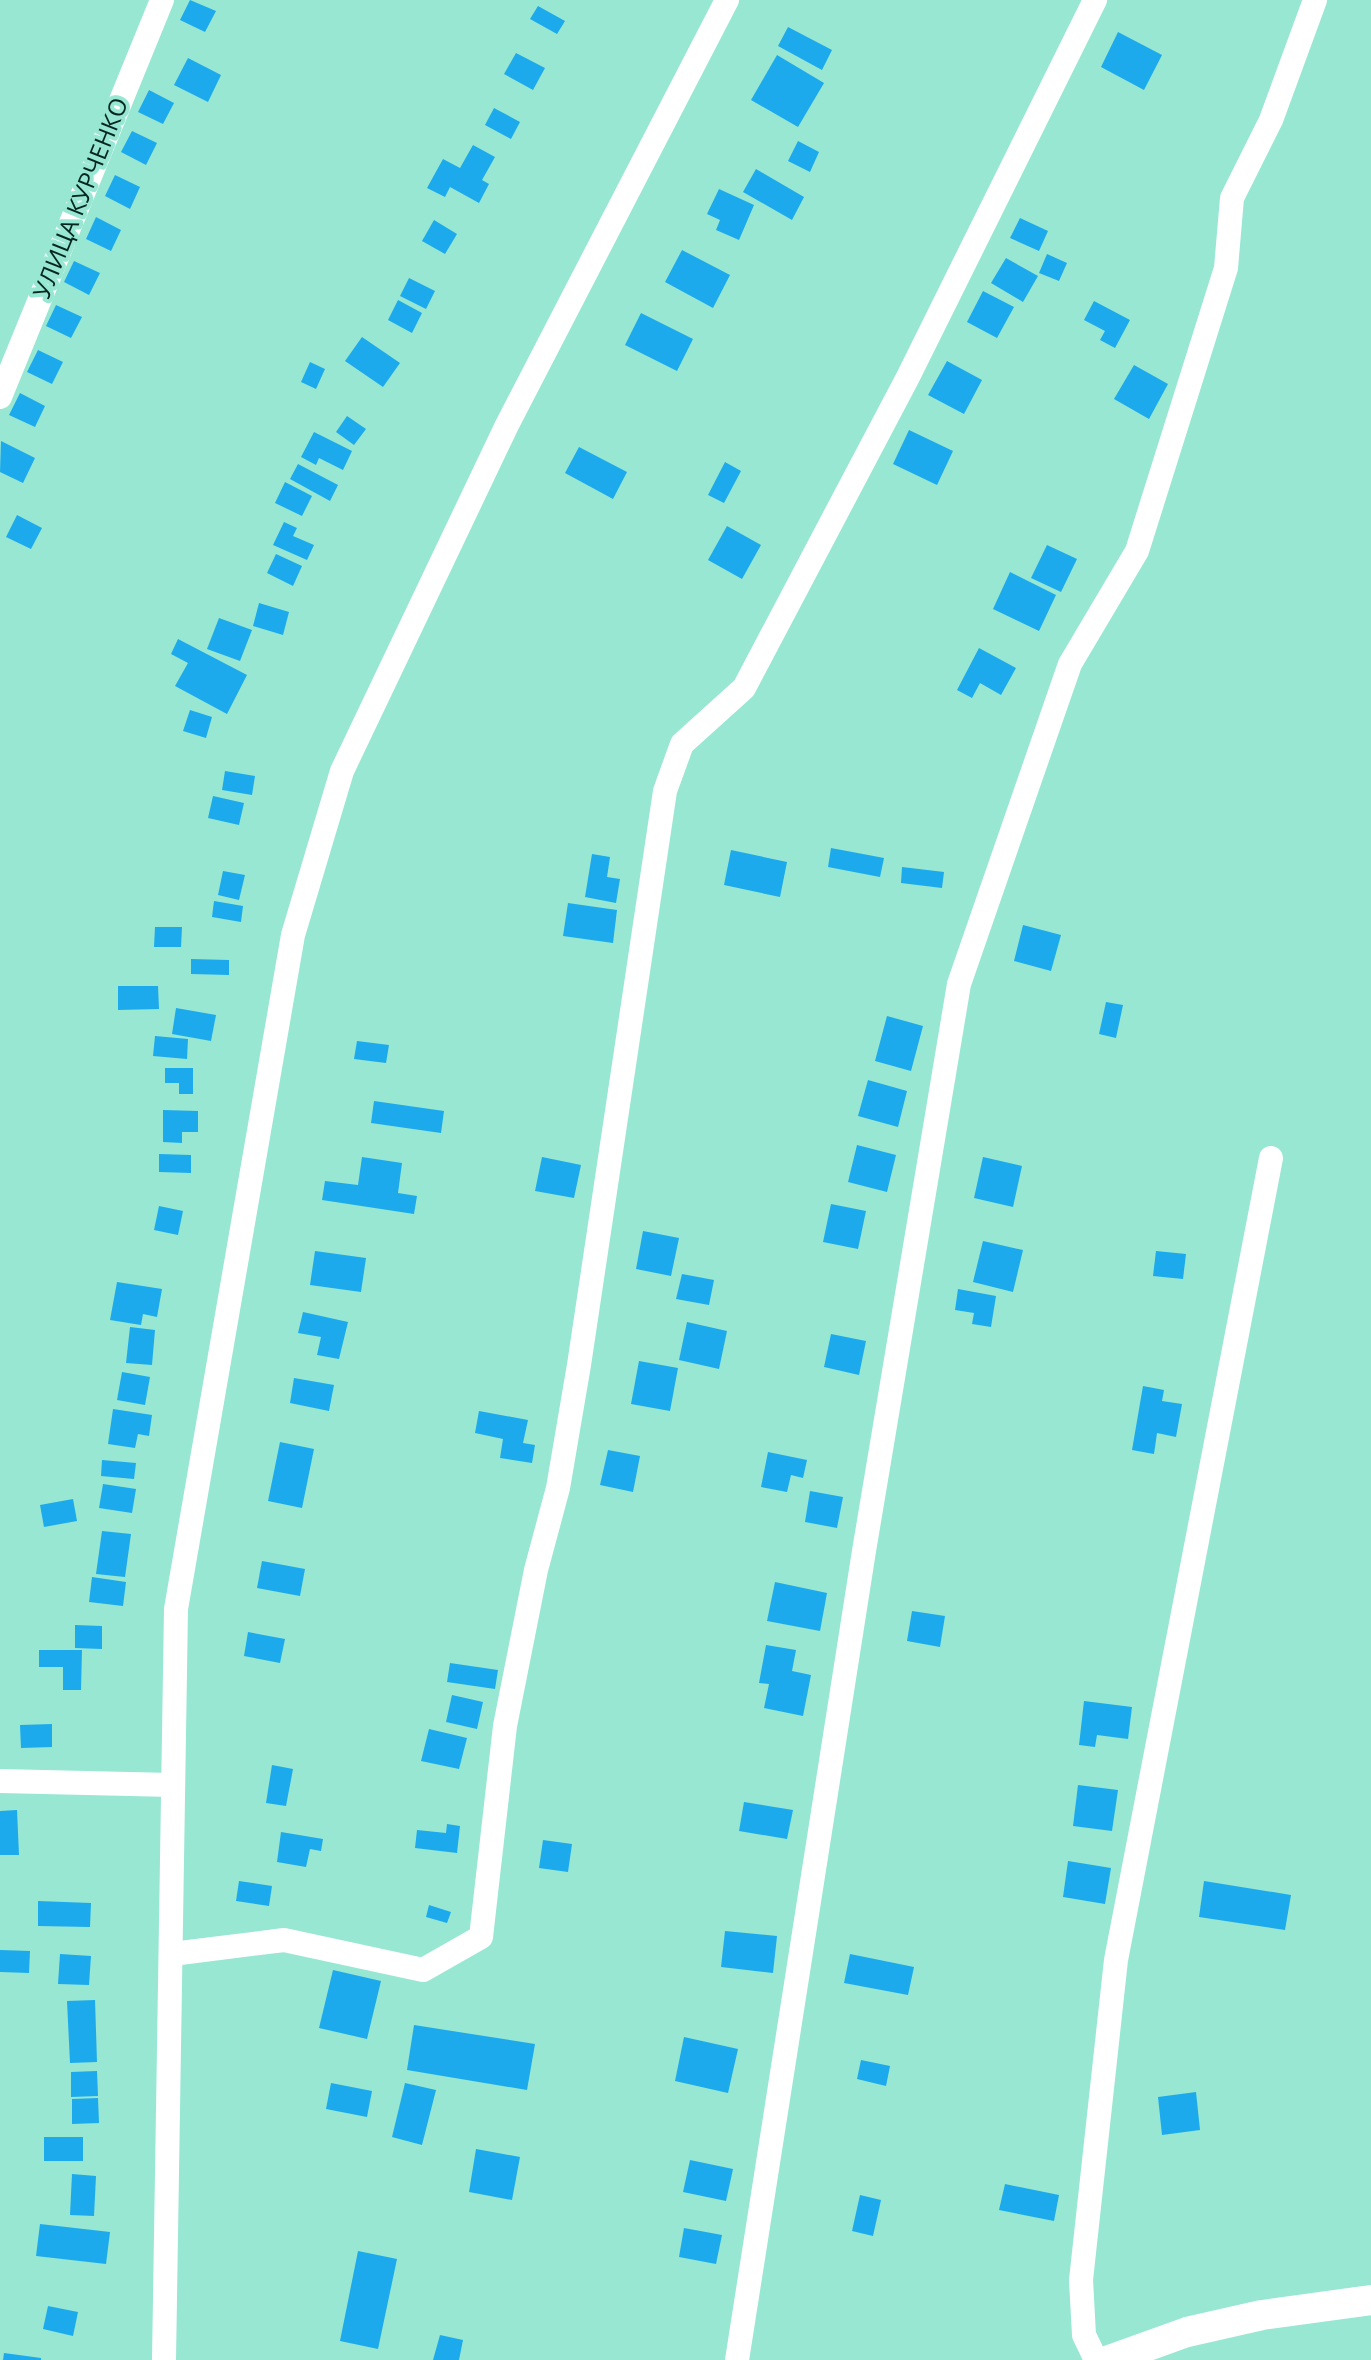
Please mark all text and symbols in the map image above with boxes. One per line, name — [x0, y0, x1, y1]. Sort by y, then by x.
street label: УЛИЦА КУРЧЕНКО — [24, 92, 135, 303]

